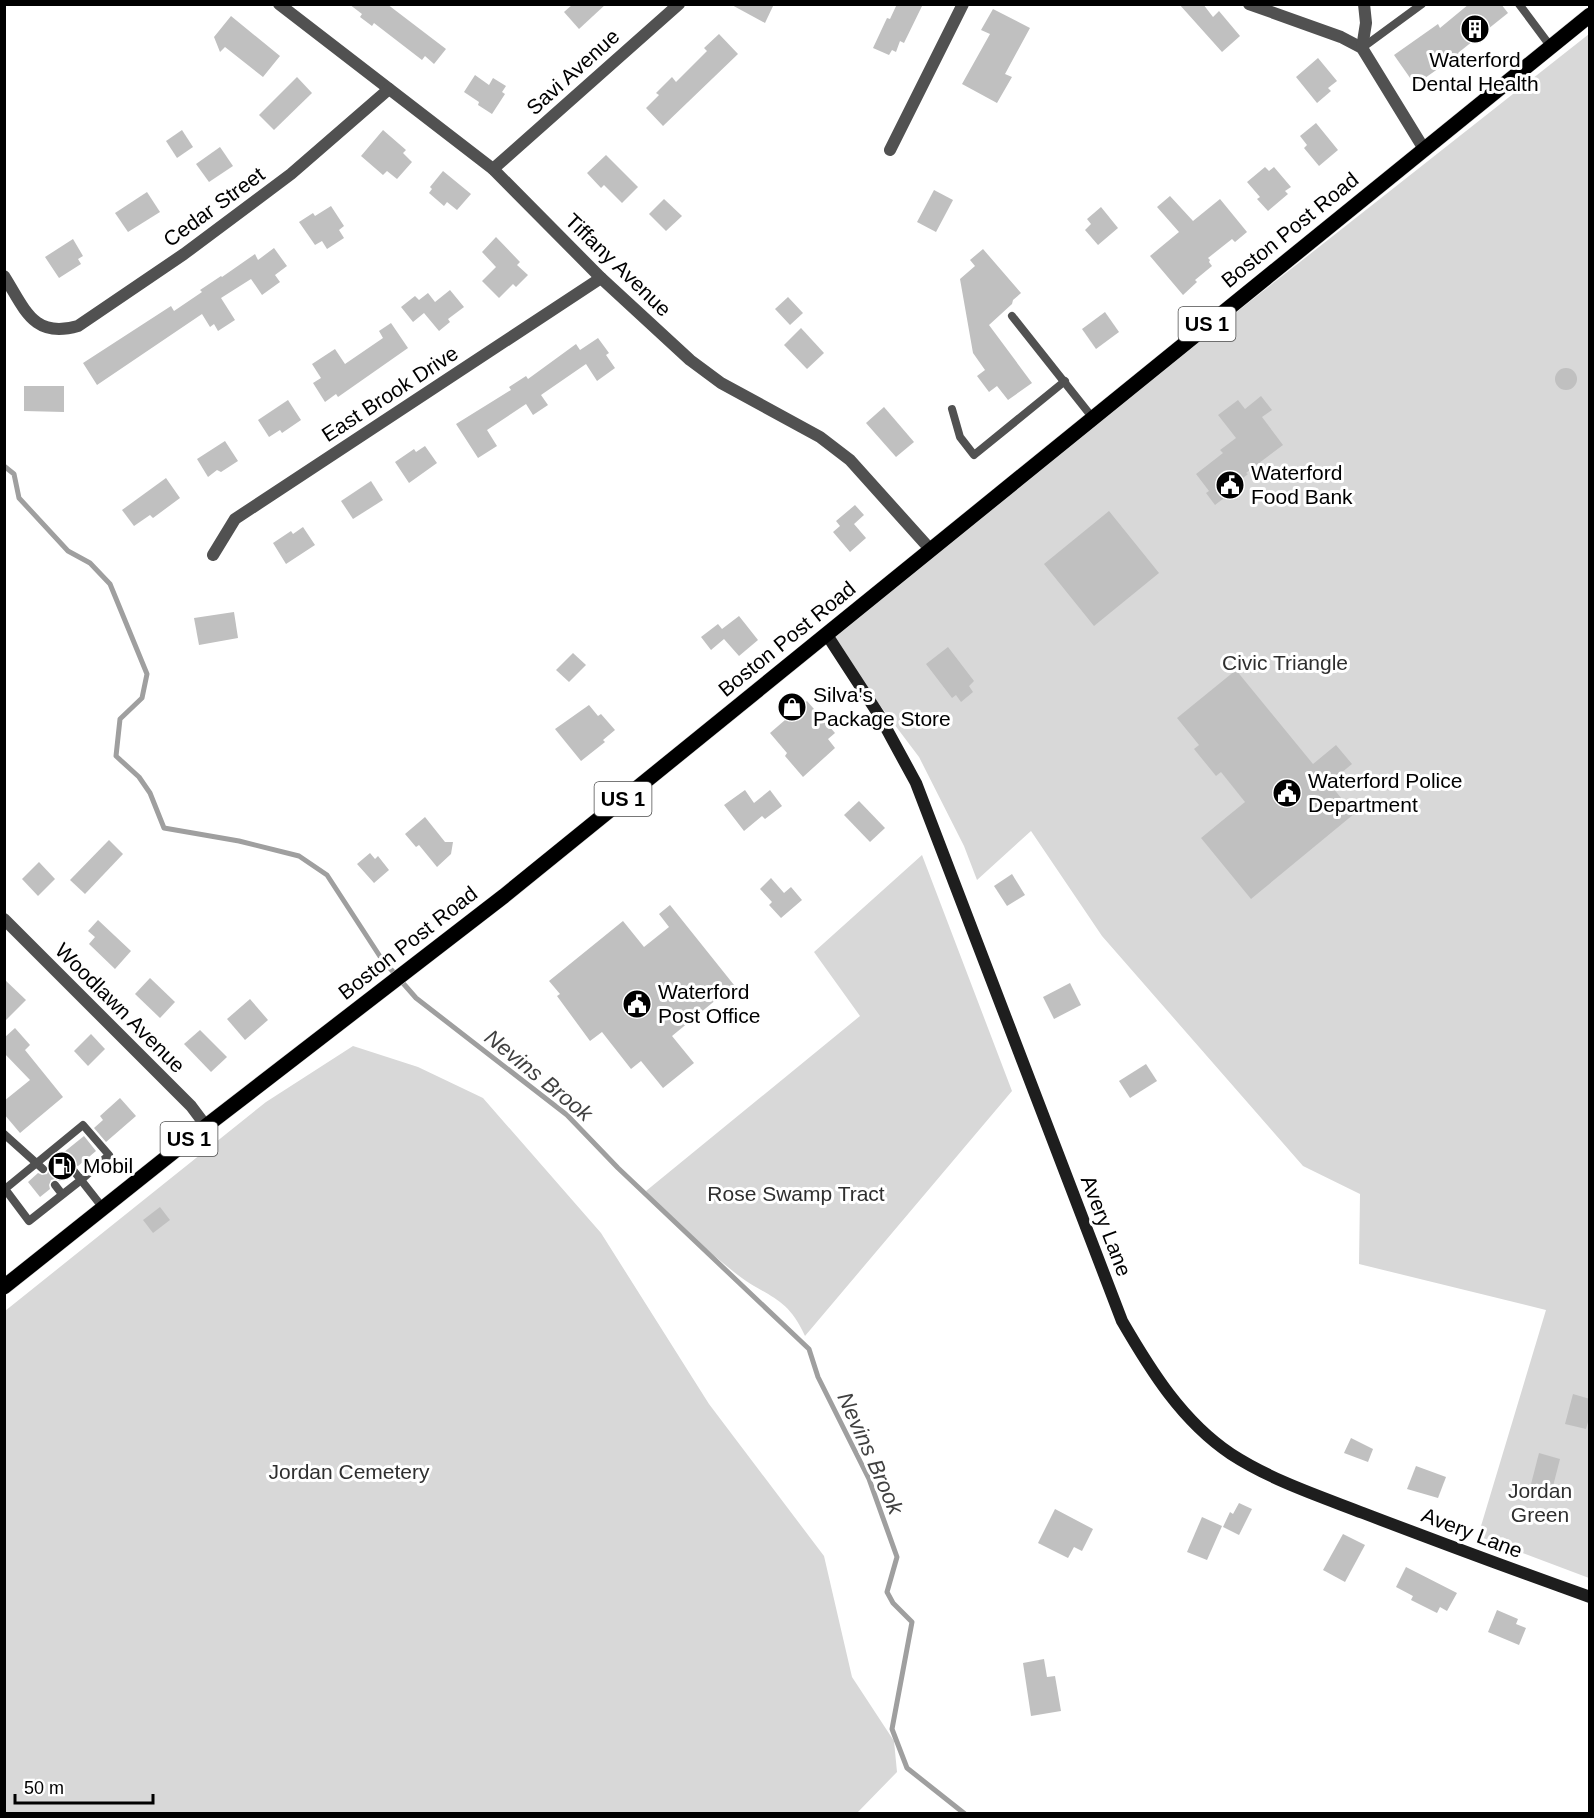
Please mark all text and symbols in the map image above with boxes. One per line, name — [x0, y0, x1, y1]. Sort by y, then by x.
building icon: Waterford Dental Health — [1459, 13, 1491, 45]
street label: Savi Avenue — [522, 24, 624, 119]
place label: Waterford Dental Health — [1411, 48, 1539, 95]
street label: Cedar Street — [159, 162, 269, 251]
street label: Boston Post Road — [1217, 167, 1363, 292]
street label: Tiffany Avenue — [561, 209, 676, 321]
road number: US 1 — [1178, 307, 1236, 341]
street label: East Brook Drive — [317, 341, 462, 446]
place label: Waterford Food Bank — [1251, 461, 1353, 508]
public building icon: Waterford Food Bank — [1214, 469, 1246, 501]
street label: Boston Post Road — [714, 576, 860, 701]
park label: Civic Triangle — [1222, 651, 1348, 674]
place label: Silva's Package Store — [813, 683, 951, 730]
shop icon: Silva's Package Store — [776, 691, 808, 723]
place label: Waterford Police Department — [1308, 769, 1462, 816]
public building icon: Waterford Police Department — [1271, 777, 1303, 809]
road number: US 1 — [594, 782, 652, 816]
street label: Boston Post Road — [334, 881, 481, 1004]
street label: Woodlawn Avenue — [51, 938, 190, 1077]
place label: Waterford Post Office — [658, 980, 760, 1027]
public building icon: Waterford Post Office — [621, 988, 653, 1020]
water label: Nevins Brook — [480, 1025, 598, 1127]
road number: US 1 — [160, 1122, 218, 1156]
fuel station icon: Mobil — [46, 1150, 78, 1182]
place label: Mobil — [83, 1154, 133, 1177]
street label: Avery Lane — [1077, 1172, 1136, 1279]
park label: Rose Swamp Tract — [707, 1182, 885, 1205]
water label: Nevins Brook — [833, 1388, 909, 1519]
park label: Jordan Cemetery — [268, 1460, 430, 1483]
park label: Jordan Green — [1508, 1479, 1572, 1526]
street label: Avery Lane — [1419, 1503, 1526, 1562]
scale bar — [15, 1767, 153, 1805]
text: 50 m — [24, 1778, 64, 1798]

